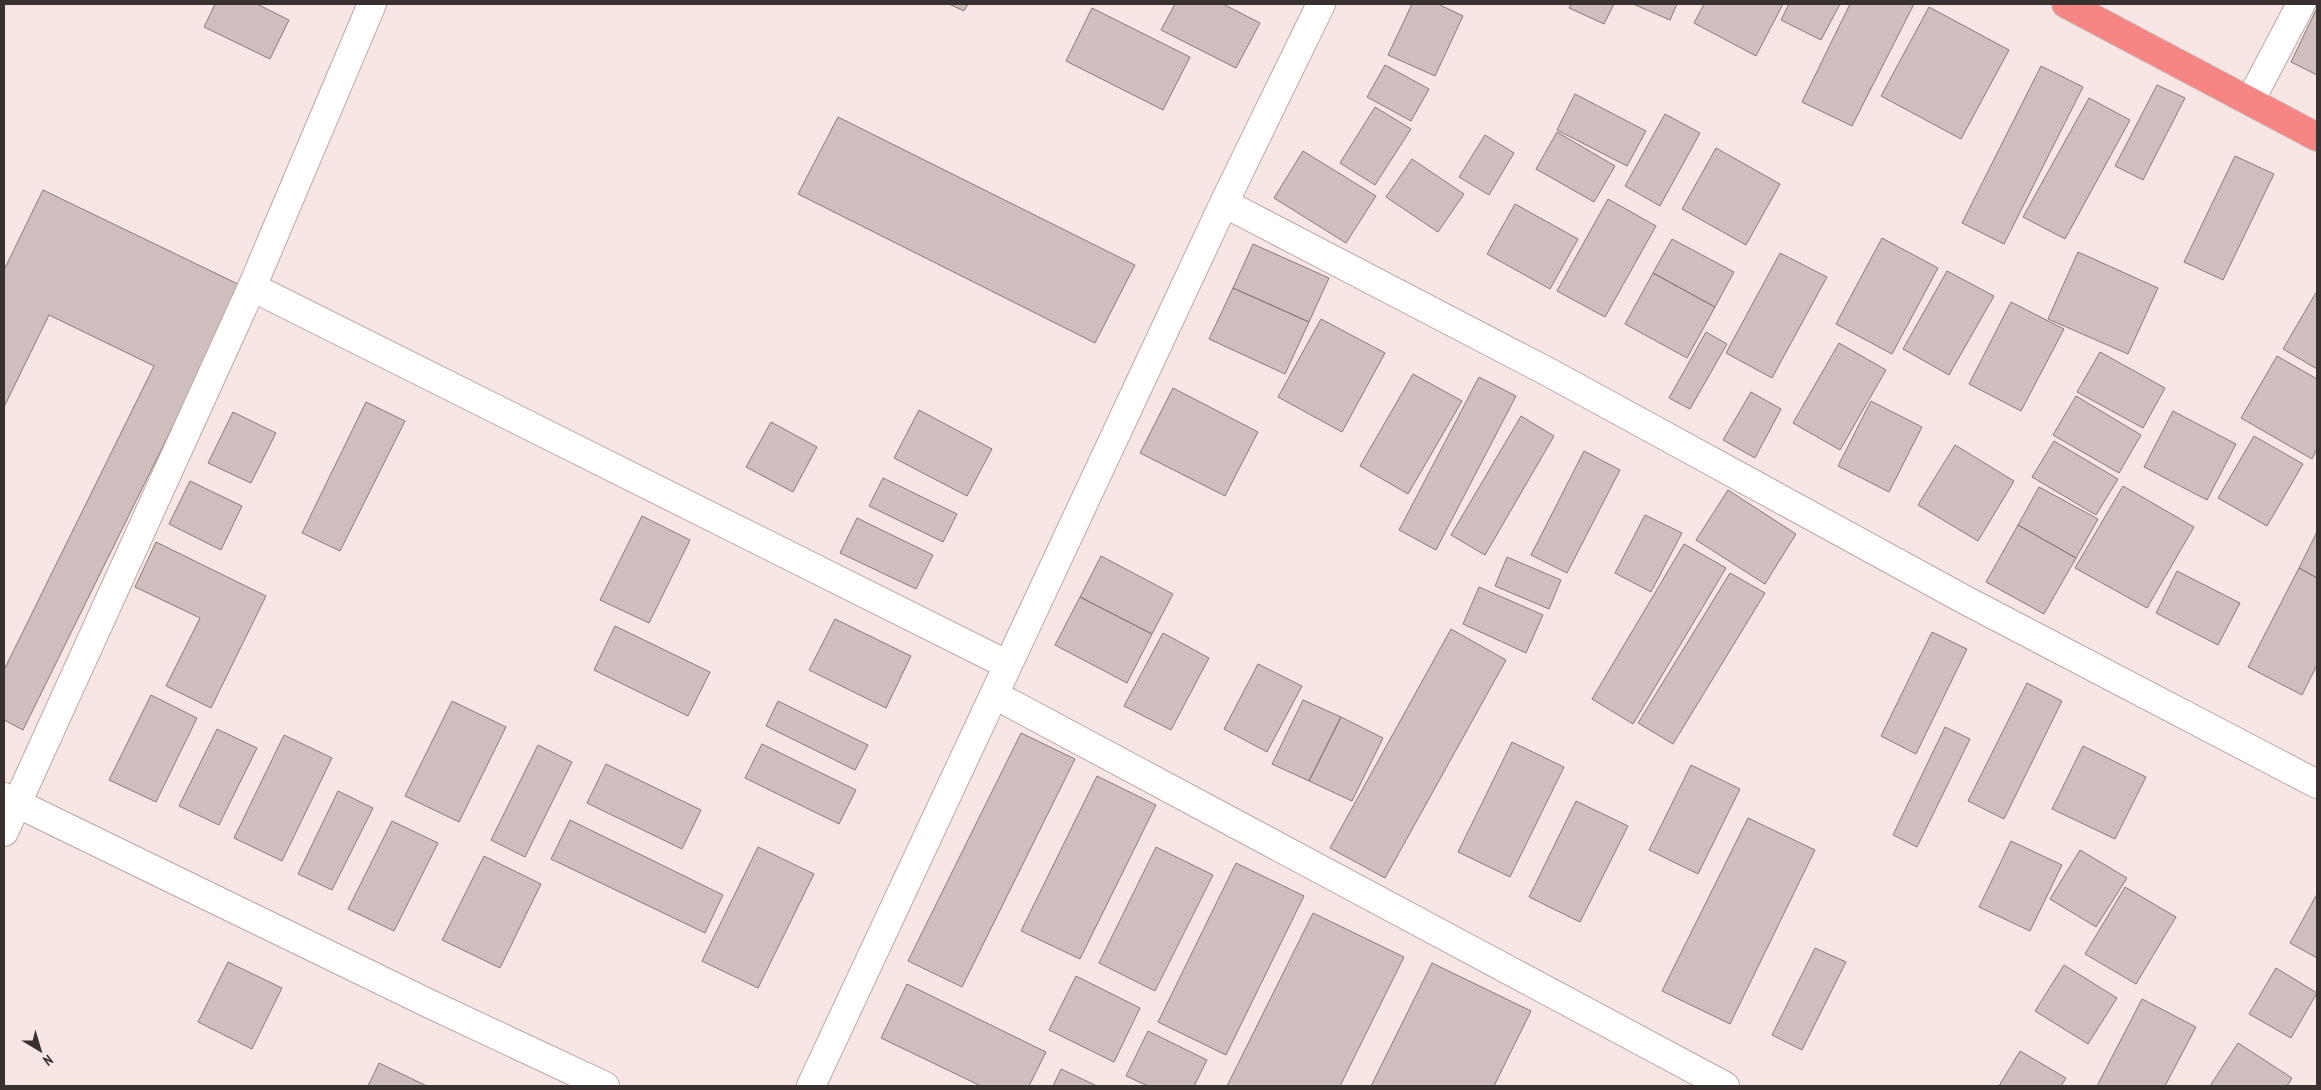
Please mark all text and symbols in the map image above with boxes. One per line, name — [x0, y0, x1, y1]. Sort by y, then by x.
north arrow — [15, 1025, 65, 1075]
text: N — [39, 1051, 57, 1070]

